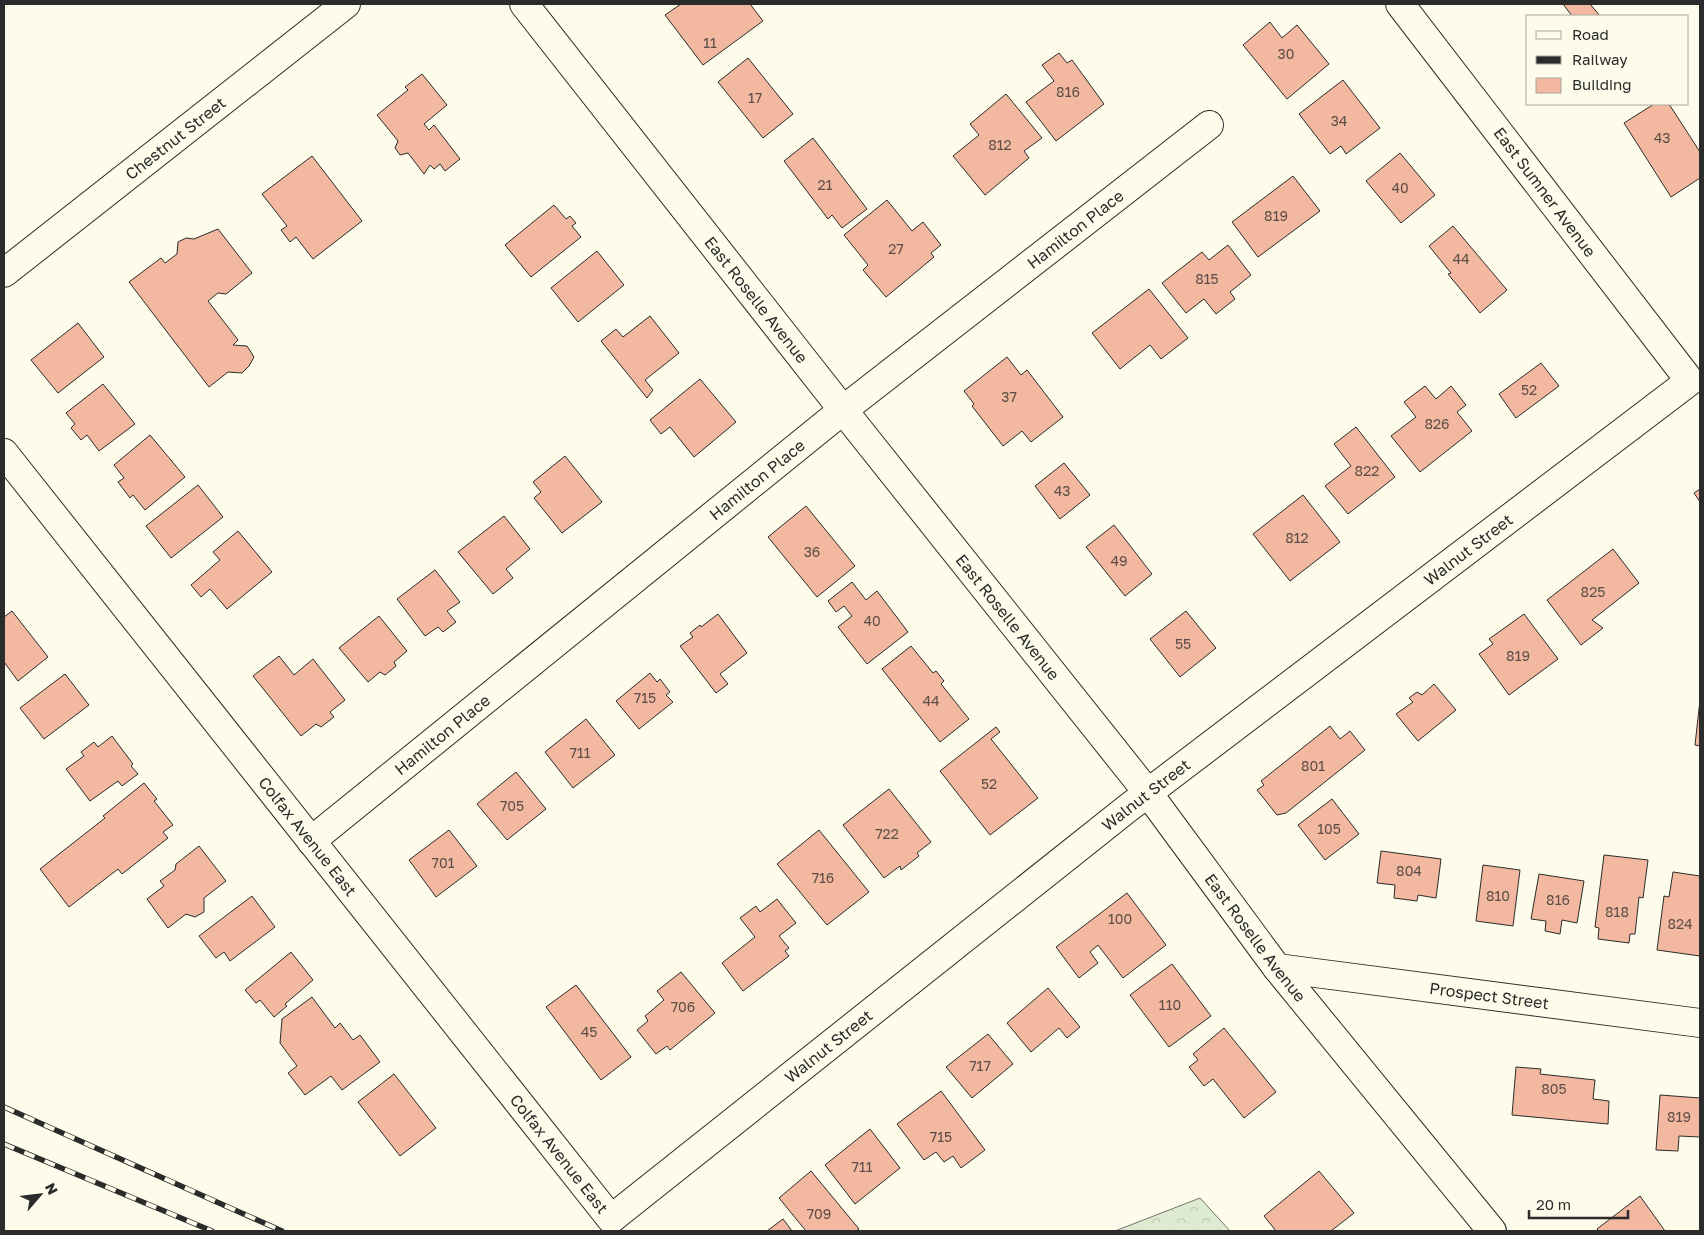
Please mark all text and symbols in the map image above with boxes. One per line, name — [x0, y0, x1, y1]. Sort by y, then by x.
legend — [1526, 15, 1689, 105]
text: Road — [1572, 25, 1609, 43]
house number: 11 — [703, 34, 717, 51]
house number: 30 — [1278, 45, 1294, 62]
text: Railway — [1572, 50, 1628, 68]
text: Building — [1572, 75, 1632, 93]
house number: 816 — [1056, 83, 1080, 100]
house number: 17 — [748, 89, 762, 106]
street label: Chestnut Street — [121, 93, 230, 184]
house number: 34 — [1331, 112, 1347, 129]
street label: East Sumner Avenue — [1490, 123, 1600, 261]
house number: 43 — [1654, 129, 1670, 146]
house number: 812 — [988, 136, 1012, 153]
house number: 21 — [818, 176, 833, 193]
house number: 40 — [1391, 179, 1409, 196]
street label: Hamilton Place — [1023, 185, 1128, 273]
house number: 819 — [1264, 207, 1288, 224]
street label: East Roselle Avenue — [700, 232, 812, 367]
house number: 27 — [888, 240, 904, 257]
house number: 44 — [1452, 250, 1470, 267]
house number: 815 — [1195, 270, 1219, 287]
house number: 52 — [1521, 381, 1537, 398]
house number: 37 — [1001, 388, 1017, 405]
house number: 826 — [1424, 415, 1450, 432]
street label: Hamilton Place — [705, 435, 809, 524]
house number: 822 — [1355, 462, 1379, 479]
house number: 43 — [1054, 482, 1070, 499]
street label: Walnut Street — [1420, 509, 1516, 590]
house number: 812 — [1285, 529, 1309, 546]
house number: 36 — [804, 543, 820, 560]
street label: East Roselle Avenue — [952, 550, 1064, 684]
house number: 49 — [1110, 552, 1128, 569]
house number: 825 — [1581, 583, 1605, 600]
house number: 40 — [863, 612, 881, 629]
house number: 55 — [1175, 635, 1191, 652]
house number: 819 — [1506, 647, 1530, 664]
house number: 715 — [634, 689, 656, 706]
street label: Hamilton Place — [391, 690, 494, 779]
house number: 44 — [922, 692, 940, 709]
house number: 711 — [570, 744, 591, 761]
street label: Walnut Street — [1098, 754, 1194, 835]
house number: 801 — [1301, 757, 1325, 774]
street label: Colfax Avenue East — [254, 773, 361, 900]
house number: 52 — [981, 775, 997, 792]
house number: 705 — [500, 797, 524, 814]
house number: 105 — [1317, 820, 1341, 837]
house number: 722 — [875, 825, 899, 842]
house number: 701 — [432, 854, 455, 871]
house number: 804 — [1396, 862, 1422, 879]
house number: 716 — [812, 869, 834, 886]
street label: East Roselle Avenue — [1201, 869, 1310, 1006]
house number: 810 — [1486, 887, 1510, 904]
house number: 816 — [1546, 891, 1570, 908]
house number: 818 — [1605, 903, 1629, 920]
house number: 100 — [1108, 910, 1132, 927]
house number: 824 — [1667, 915, 1693, 932]
street label: Prospect Street — [1428, 978, 1550, 1013]
house number: 110 — [1159, 996, 1181, 1013]
house number: 706 — [671, 998, 695, 1015]
street label: Walnut Street — [781, 1005, 876, 1087]
house number: 45 — [581, 1023, 597, 1040]
house number: 717 — [969, 1057, 991, 1074]
house number: 805 — [1541, 1080, 1567, 1097]
street label: Colfax Avenue East — [506, 1090, 613, 1217]
house number: 819 — [1667, 1108, 1691, 1125]
house number: 715 — [930, 1128, 952, 1145]
house number: 711 — [852, 1158, 873, 1175]
north arrow — [15, 1170, 65, 1220]
text: N — [42, 1180, 62, 1197]
scale bar — [1529, 1188, 1628, 1220]
text: 20 m — [1536, 1195, 1571, 1213]
house number: 709 — [807, 1205, 831, 1222]

